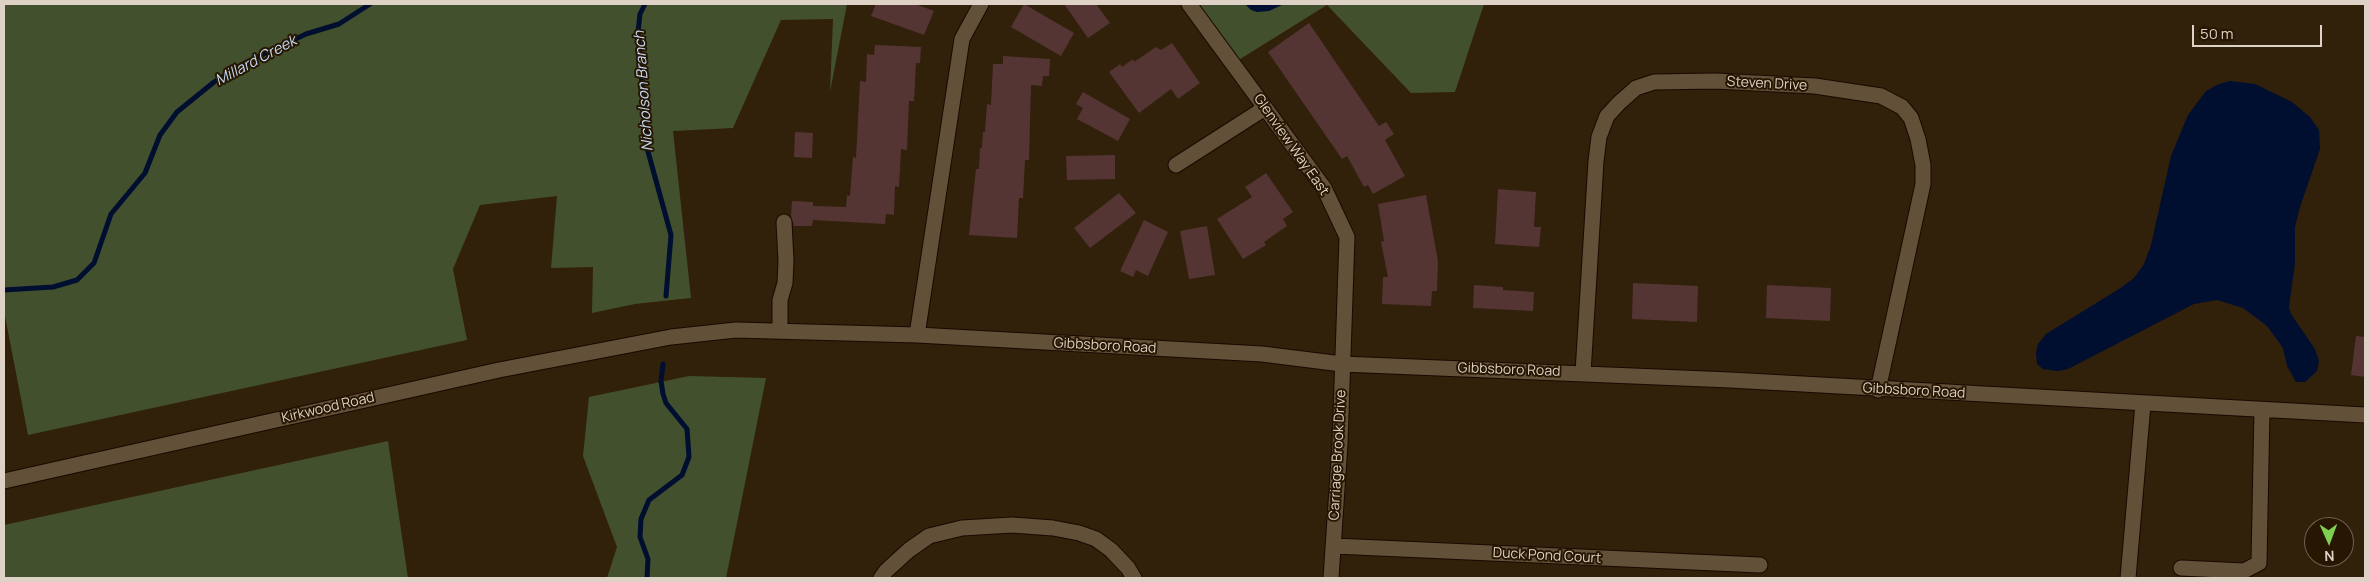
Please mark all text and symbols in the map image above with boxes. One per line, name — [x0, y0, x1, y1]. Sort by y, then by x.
scale bar — [2194, 15, 2324, 47]
text: 50 m — [2200, 23, 2234, 44]
water label: Nicholson Branch — [631, 30, 657, 152]
water label: Millard Creek — [212, 32, 300, 90]
street label: Steven Drive — [1726, 74, 1808, 94]
street label: Glenview Way East — [1250, 91, 1332, 199]
street label: Gibbsboro Road — [1053, 335, 1157, 357]
street label: Gibbsboro Road — [1457, 360, 1561, 380]
street label: Gibbsboro Road — [1862, 380, 1966, 402]
street label: Kirkwood Road — [280, 389, 376, 427]
street label: Carriage Brook Drive — [1326, 389, 1350, 521]
north arrow — [2304, 517, 2354, 567]
street label: Duck Pond Court — [1492, 545, 1602, 567]
text: N — [2324, 547, 2335, 566]

